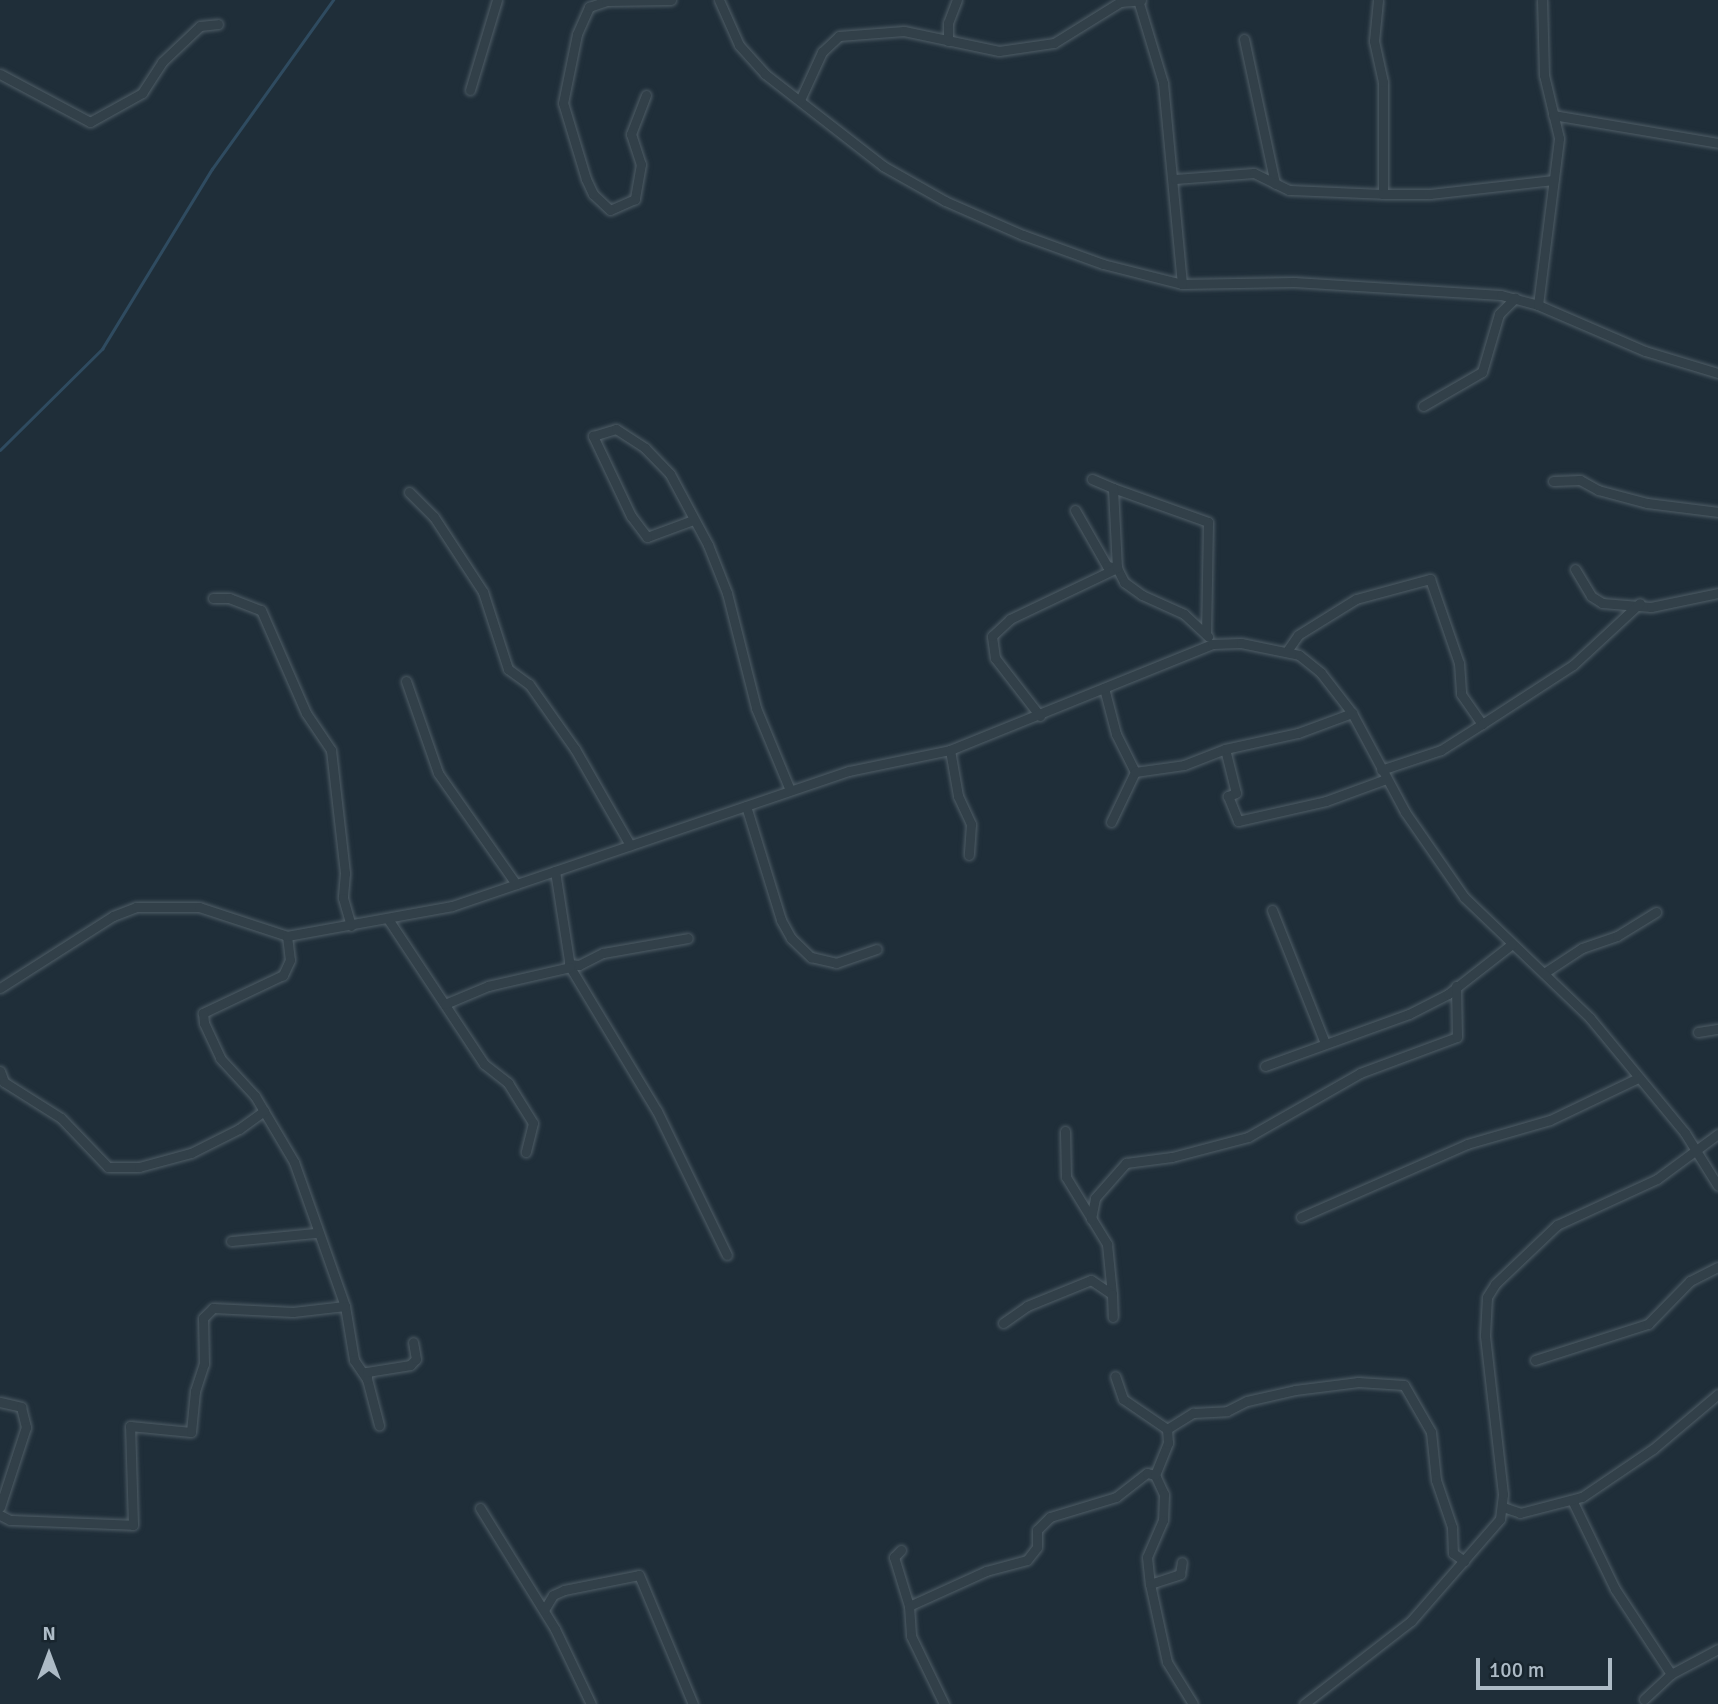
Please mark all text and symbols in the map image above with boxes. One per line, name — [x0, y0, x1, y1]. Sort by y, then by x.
north arrow — [14, 1620, 84, 1690]
text: N — [42, 1622, 56, 1646]
scale bar — [1480, 1644, 1616, 1688]
text: 100 m — [1489, 1657, 1544, 1683]

